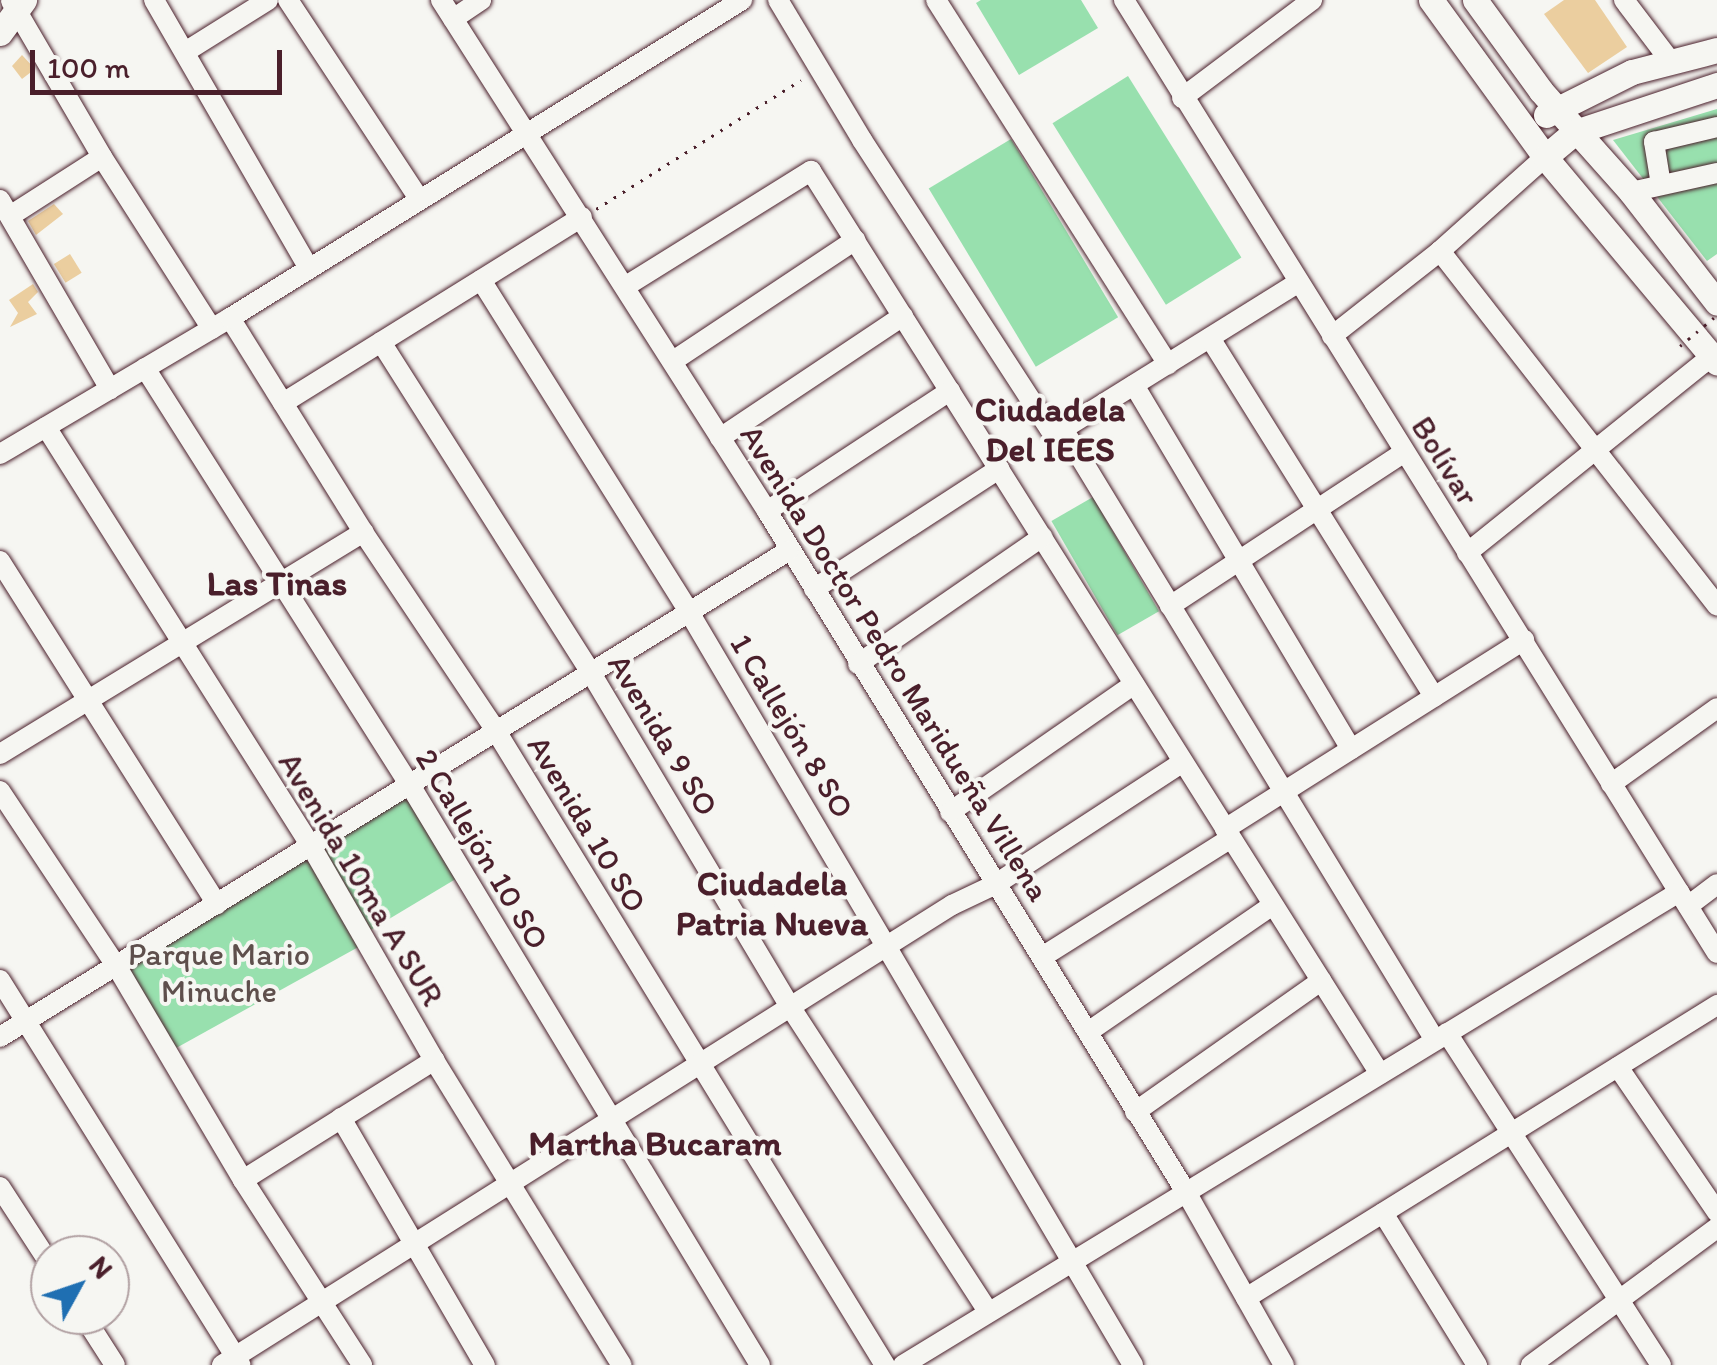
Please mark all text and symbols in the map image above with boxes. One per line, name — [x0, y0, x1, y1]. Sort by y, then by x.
scale bar — [35, 30, 288, 92]
text: 100 m — [47, 49, 130, 86]
district label: Ciudadela Del IEES — [975, 388, 1125, 470]
street label: Bolívar — [1403, 409, 1487, 513]
street label: Avenida Doctor Pedro Maridueña Villena — [732, 419, 1058, 907]
district label: Las Tinas — [207, 562, 347, 604]
street label: 1 Callejón 8 SO — [722, 627, 862, 825]
street label: Avenida 9 SO — [600, 647, 726, 823]
street label: Avenida 10 SO — [519, 729, 655, 919]
street label: 2 Callejón 10 SO — [407, 742, 557, 956]
street label: Avenida 10ma A SUR — [270, 745, 452, 1013]
district label: Ciudadela Patria Nueva — [676, 862, 868, 944]
park label: Parque Mario Minuche — [128, 936, 310, 1011]
district label: Martha Bucaram — [529, 1122, 781, 1164]
north arrow — [30, 1235, 130, 1335]
text: N — [82, 1249, 121, 1285]

